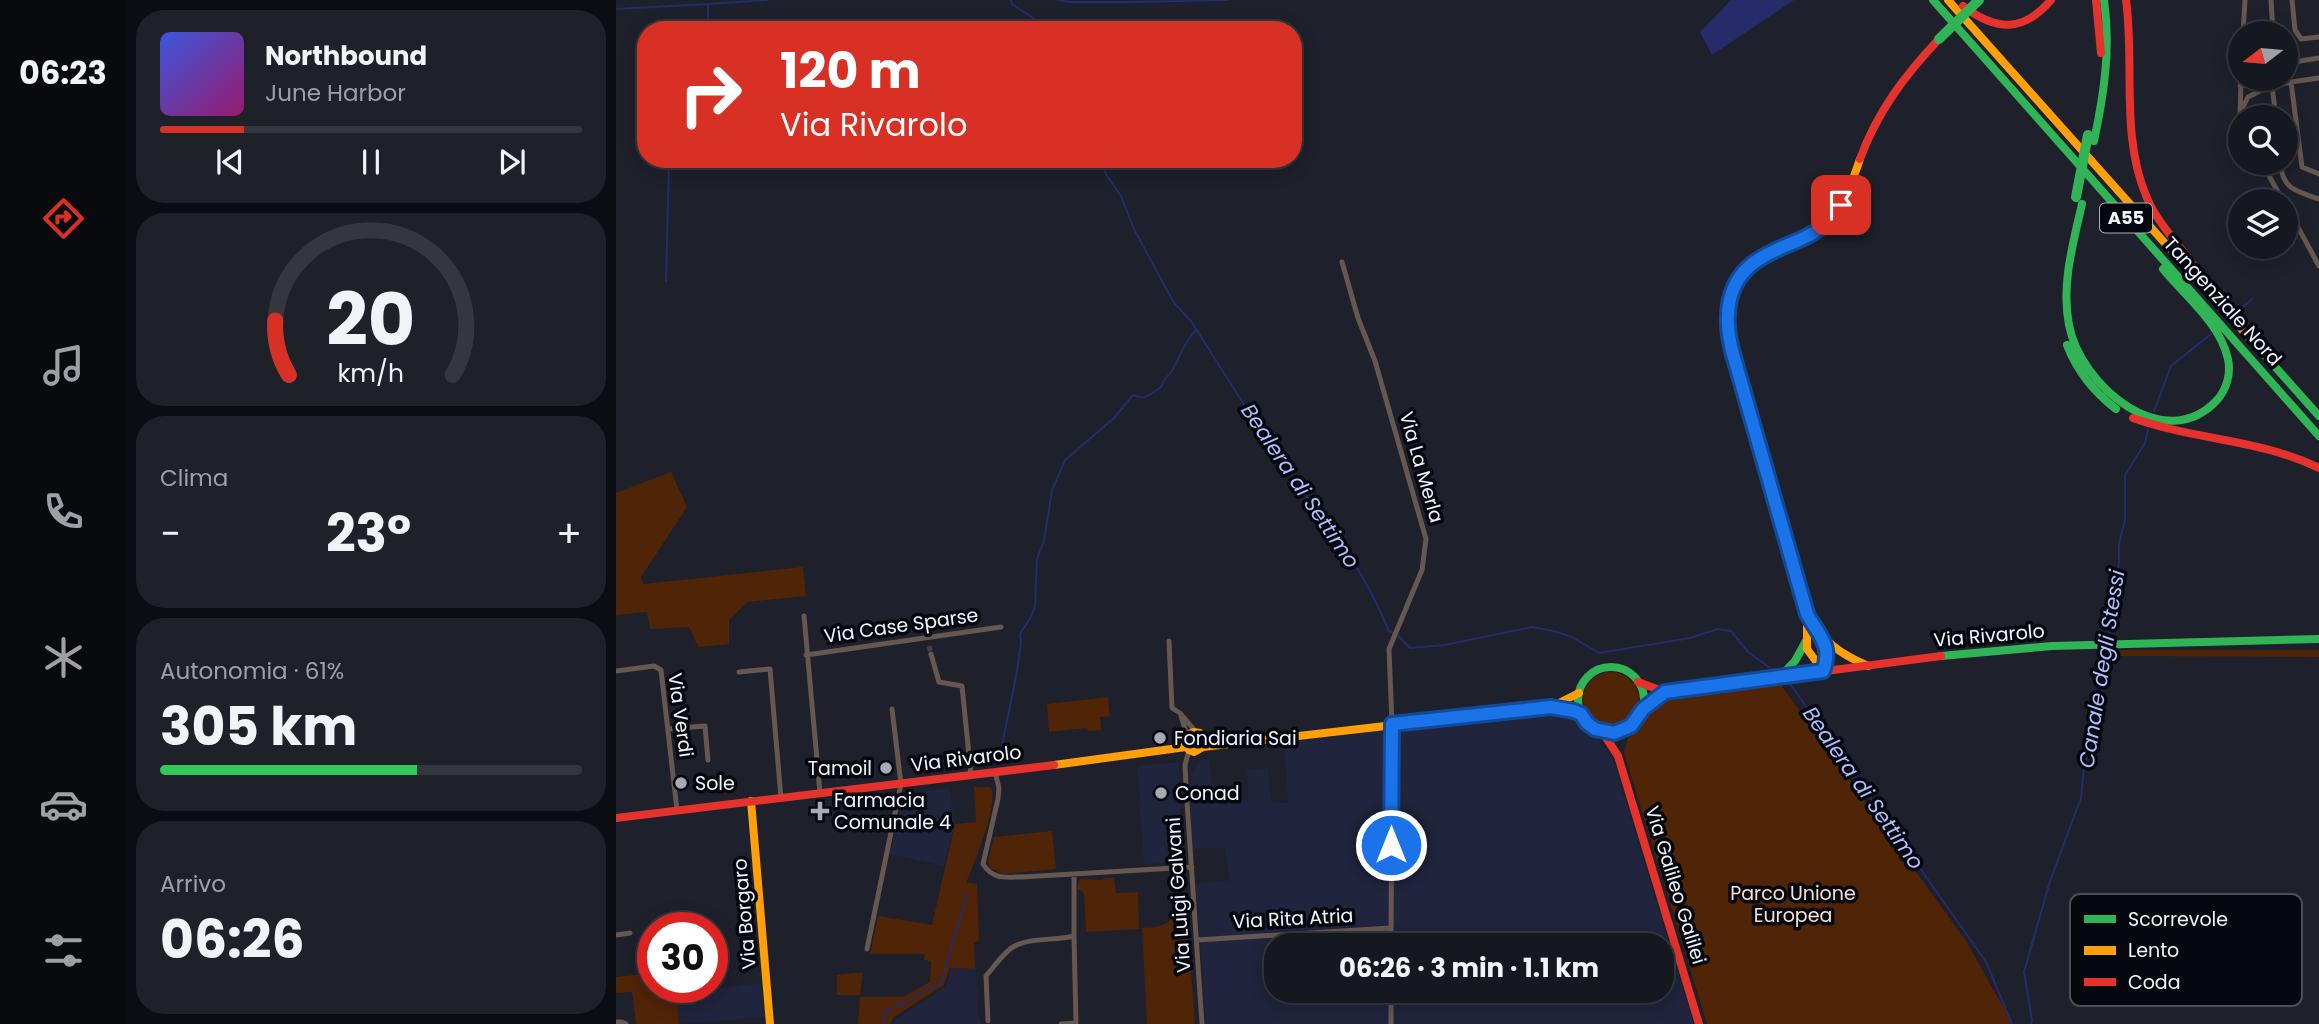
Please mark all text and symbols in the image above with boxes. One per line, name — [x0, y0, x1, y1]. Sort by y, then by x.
north arrow — [2228, 21, 2298, 91]
map controls — [2228, 21, 2298, 259]
text: 120 m — [780, 37, 921, 105]
text: Northbound — [265, 38, 427, 74]
icon: right — [665, 49, 756, 140]
text: 06:23 — [19, 50, 107, 95]
text: June Harbor — [265, 77, 406, 109]
text: Via Rivarolo — [780, 102, 967, 147]
button: search — [2228, 105, 2298, 175]
icon: previous — [211, 143, 249, 181]
icon: pause — [352, 143, 390, 181]
icon: next — [493, 143, 531, 181]
pin — [1811, 175, 1871, 235]
icon: arrive — [1822, 186, 1860, 224]
button: layers — [2228, 189, 2298, 259]
icon: directions — [39, 194, 88, 243]
road number: A55 — [2100, 204, 2152, 232]
street label: Tangenziale Nord — [2157, 231, 2288, 372]
text: 20 — [326, 270, 416, 371]
icon: music — [39, 341, 88, 390]
text: km/h — [338, 356, 404, 391]
water label: Bealera di Settimo — [1234, 398, 1366, 574]
street label: Via La Merla — [1393, 408, 1450, 526]
text: Clima — [160, 462, 228, 494]
icon: phone — [39, 487, 88, 536]
text: 23° — [326, 497, 411, 570]
text: − — [160, 507, 181, 560]
text: + — [556, 507, 582, 560]
water label: Canale degli Stessi — [2072, 567, 2132, 770]
street label: Via Case Sparse — [822, 601, 980, 650]
street label: Via Rivarolo — [1932, 617, 2046, 654]
icon: climate — [39, 633, 88, 682]
text: Autonomia · 61% — [160, 655, 344, 687]
street label: Via Verdi — [661, 671, 700, 759]
text: 305 km — [160, 690, 357, 763]
water label: Bealera di Settimo — [1796, 700, 1931, 875]
place label: Fondiaria Sai — [1174, 725, 1297, 752]
marker: Fondiaria Sai — [1152, 730, 1168, 746]
street label: Via Rivarolo — [909, 738, 1023, 779]
place label: Tamoil — [808, 755, 872, 782]
marker: Tamoil — [878, 760, 894, 776]
place label: Sole — [695, 770, 735, 797]
marker: Sole — [673, 775, 689, 791]
icon: car — [39, 780, 88, 829]
place label: Conad — [1175, 780, 1240, 807]
marker: Conad — [1153, 785, 1169, 801]
place label: Farmacia Comunale 4 — [834, 787, 951, 836]
marker: Farmacia Comunale 4 — [812, 803, 828, 819]
street label: Via Galileo Galilei — [1639, 803, 1712, 968]
position arrow — [1354, 808, 1428, 882]
street label: Via Luigi Galvani — [1160, 816, 1197, 974]
street label: Via Borgaro — [726, 857, 763, 971]
text: Arrivo — [160, 868, 226, 900]
park label: Parco Unione Europea — [1730, 880, 1856, 929]
legend — [2070, 894, 2302, 1006]
street label: Via Rita Atria — [1232, 902, 1354, 935]
text: 06:26 — [160, 903, 305, 976]
text: Scorrevole — [2128, 906, 2228, 933]
speed limit sign: 30 — [637, 912, 728, 1003]
icon: filters — [39, 926, 88, 975]
text: Lento — [2128, 937, 2179, 964]
text: 06:26 · 3 min · 1.1 km — [1339, 950, 1599, 986]
text: Coda — [2128, 969, 2181, 996]

